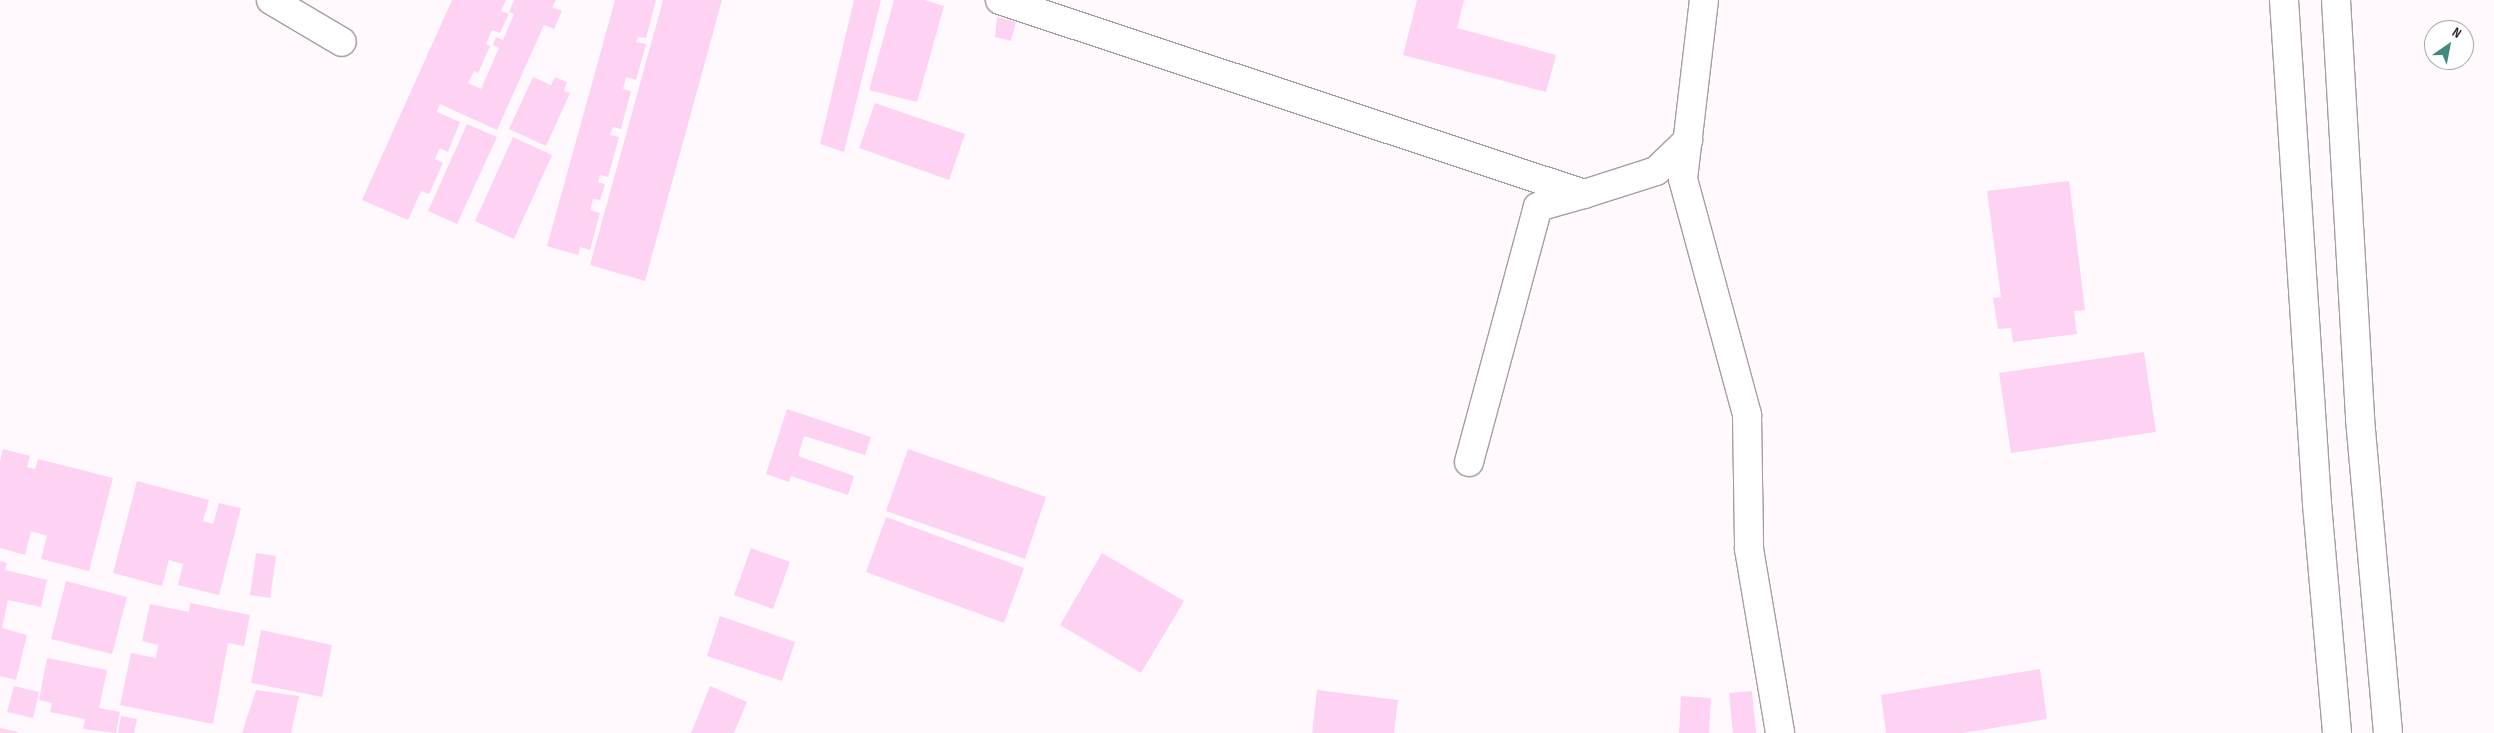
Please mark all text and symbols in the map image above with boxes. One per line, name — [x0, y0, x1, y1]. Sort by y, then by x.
north arrow — [2424, 20, 2474, 70]
text: N — [2449, 24, 2465, 42]

